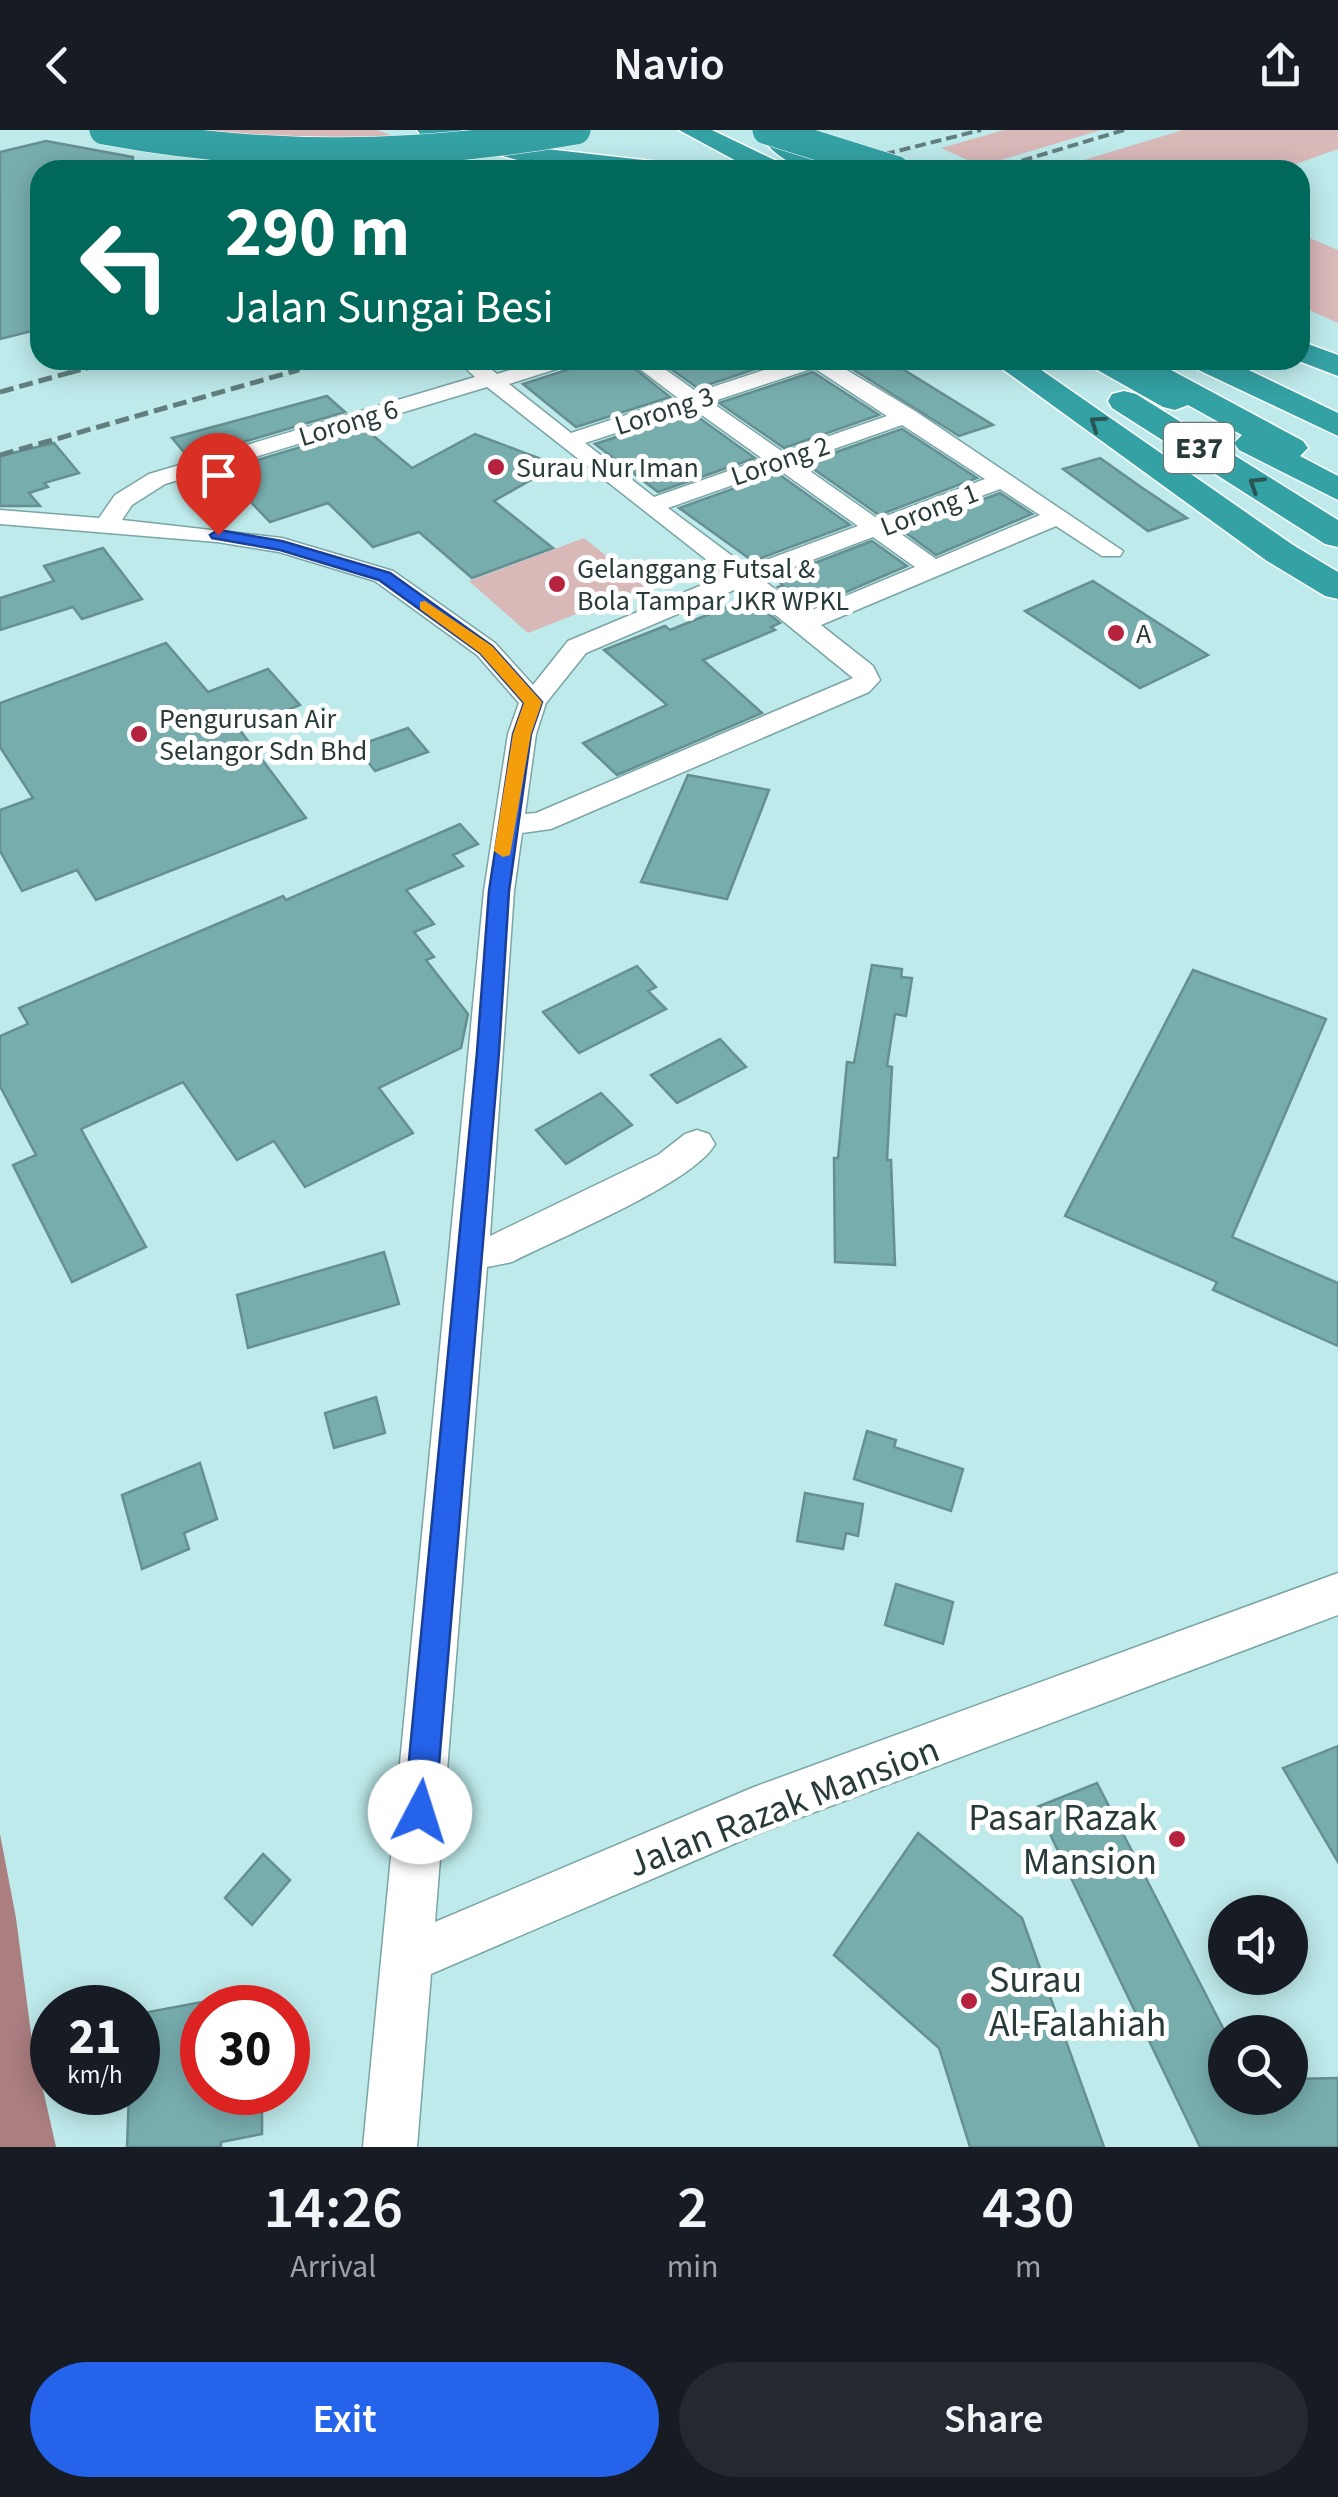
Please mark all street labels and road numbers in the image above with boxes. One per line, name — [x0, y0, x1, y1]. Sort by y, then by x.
street label: Lorong 3 — [610, 376, 719, 446]
street label: Lorong 6 — [294, 389, 403, 457]
road number: E37 — [1164, 423, 1234, 473]
street label: Lorong 2 — [726, 425, 835, 496]
street label: Lorong 1 — [875, 473, 984, 547]
street label: Jalan Razak Mansion — [620, 1723, 947, 1891]

